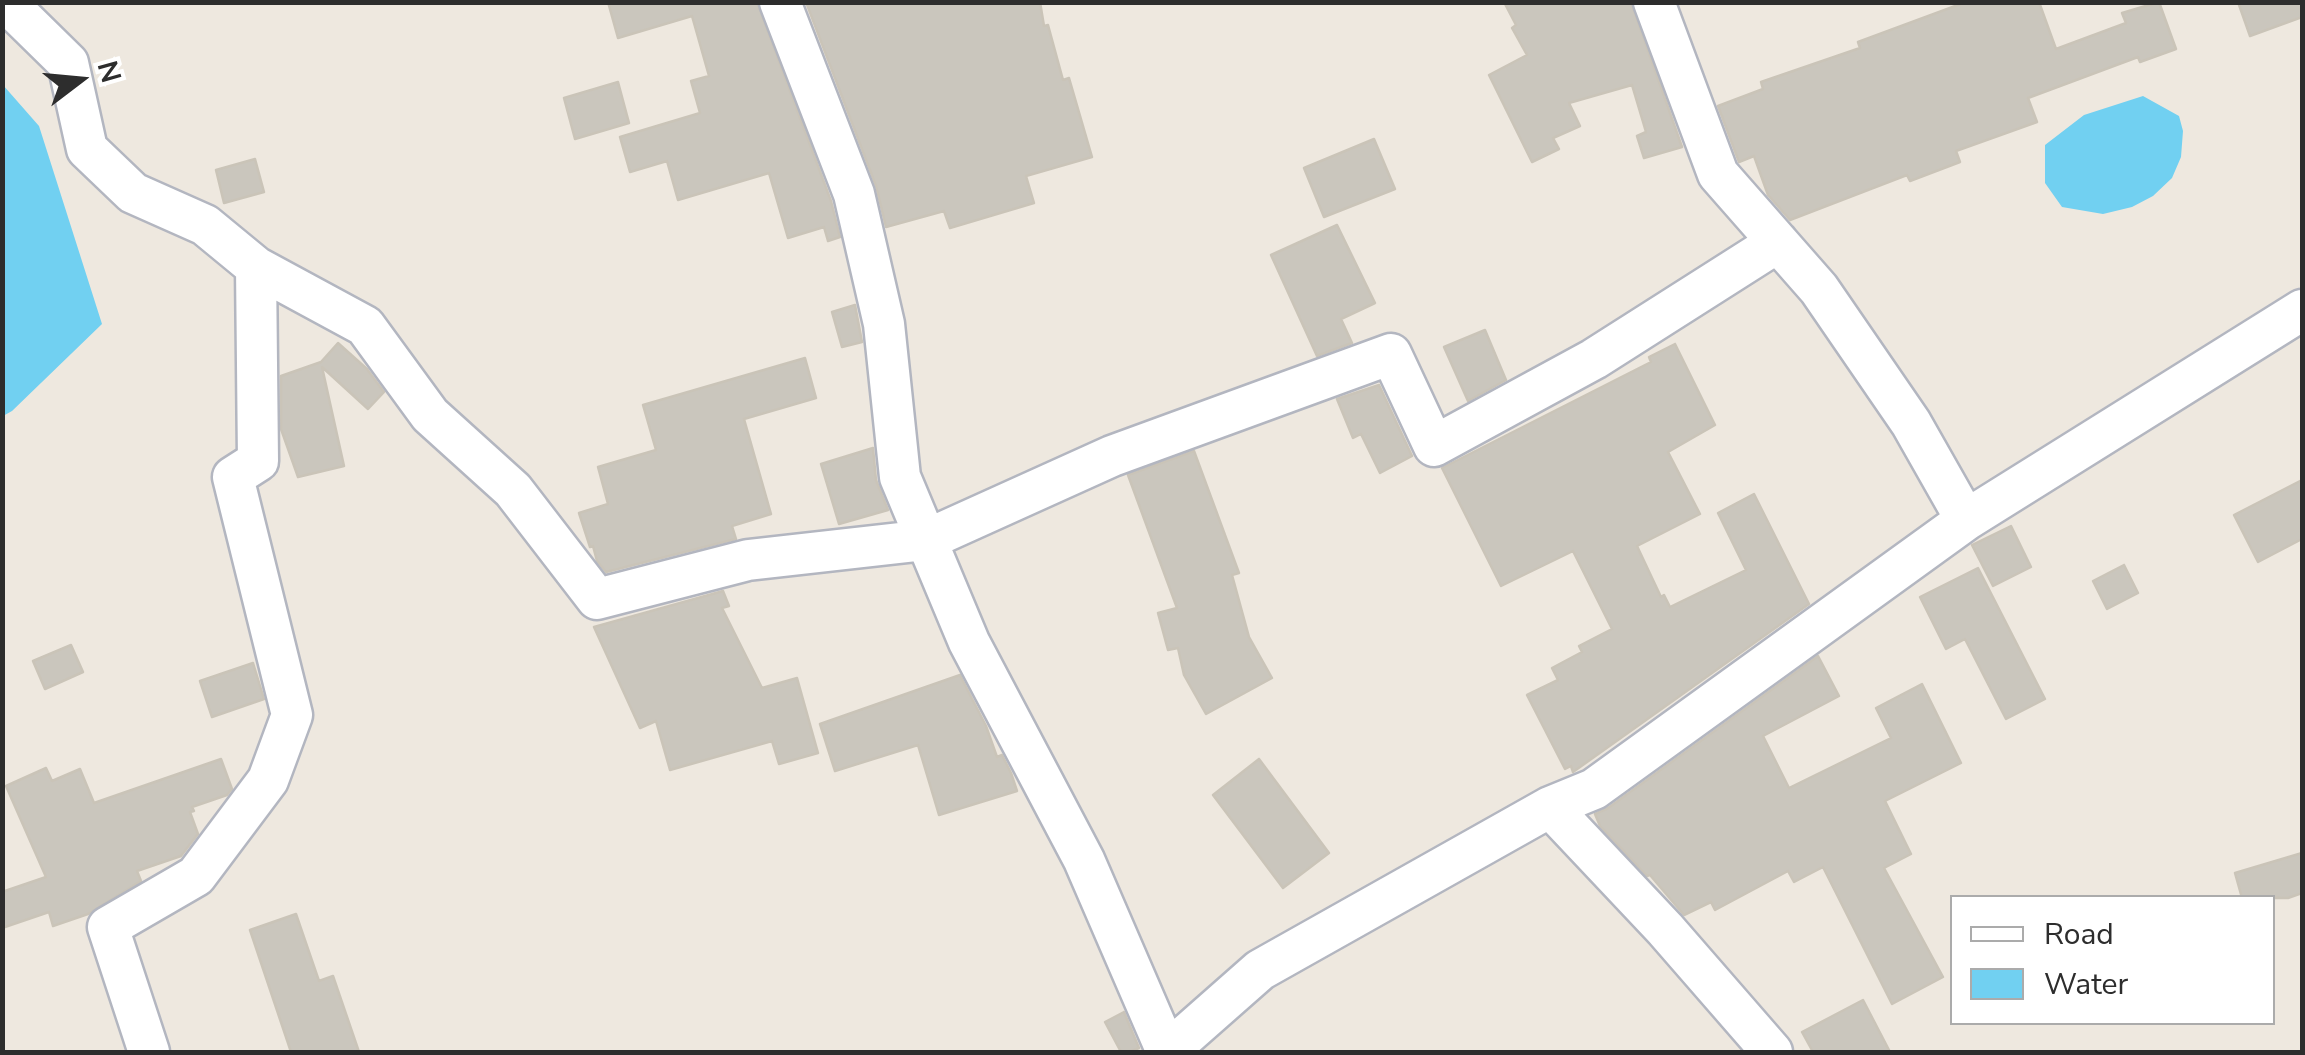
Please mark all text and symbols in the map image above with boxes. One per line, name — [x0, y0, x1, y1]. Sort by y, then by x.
north arrow — [30, 30, 130, 130]
text: N — [88, 56, 130, 87]
legend — [1950, 895, 2275, 1025]
text: Road — [2044, 914, 2114, 955]
text: Water — [2044, 964, 2128, 1005]

